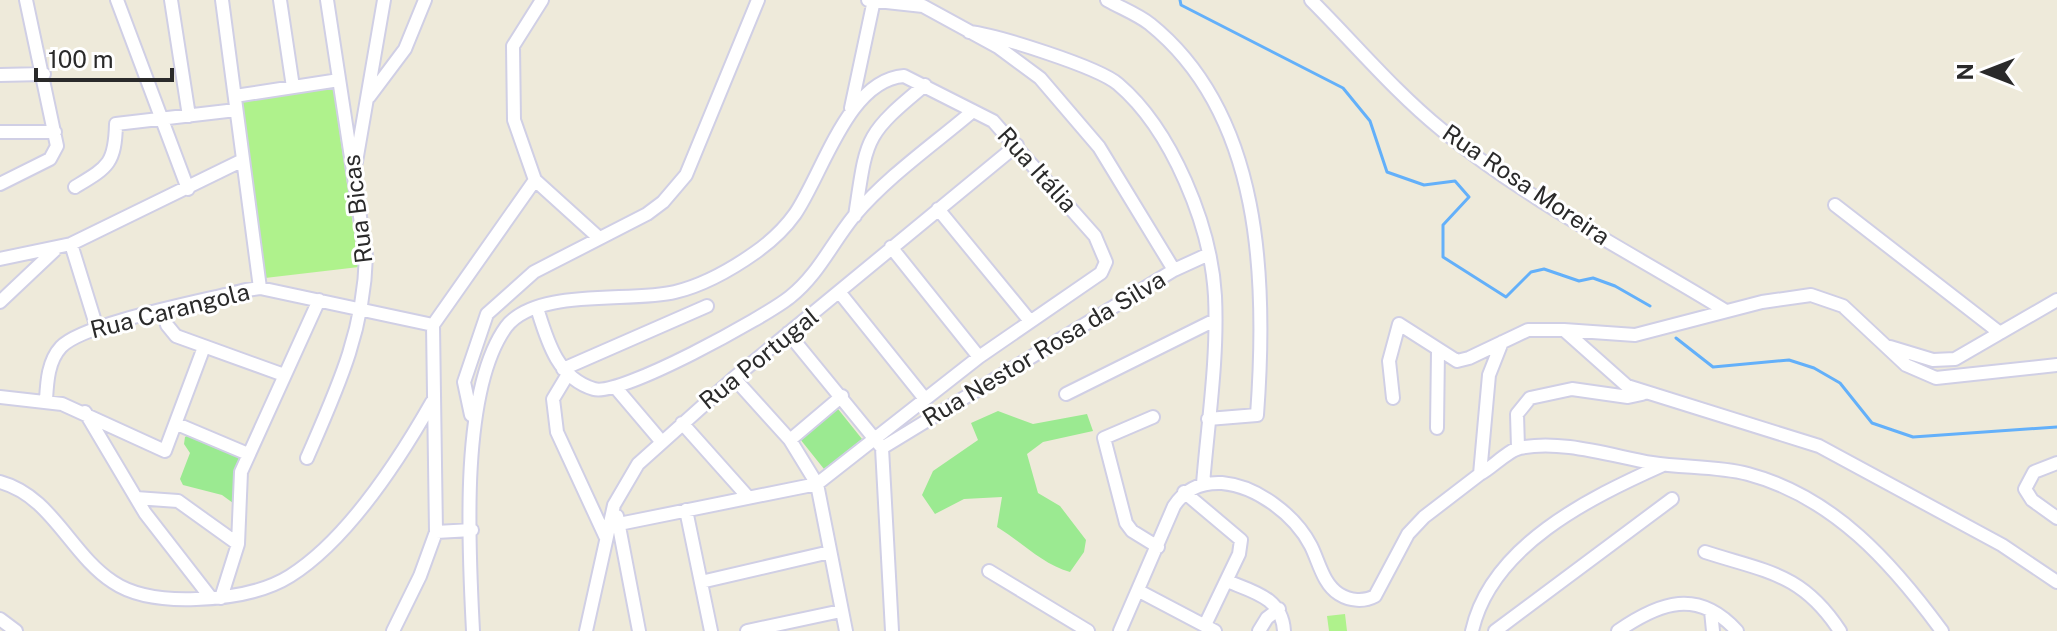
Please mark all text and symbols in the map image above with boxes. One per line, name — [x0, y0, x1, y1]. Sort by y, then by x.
scale bar — [36, 32, 172, 82]
north arrow — [1945, 32, 2025, 112]
text: 100 m — [48, 45, 114, 73]
text: N — [1952, 63, 1978, 81]
street label: Rua Rosa Moreira — [1438, 118, 1615, 250]
street label: Rua Itália — [992, 121, 1083, 218]
street label: Rua Bicas — [336, 153, 378, 265]
street label: Rua Nestor Rosa da Silva — [917, 265, 1170, 432]
street label: Rua Carangola — [87, 277, 252, 343]
street label: Rua Portugal — [693, 302, 824, 415]

